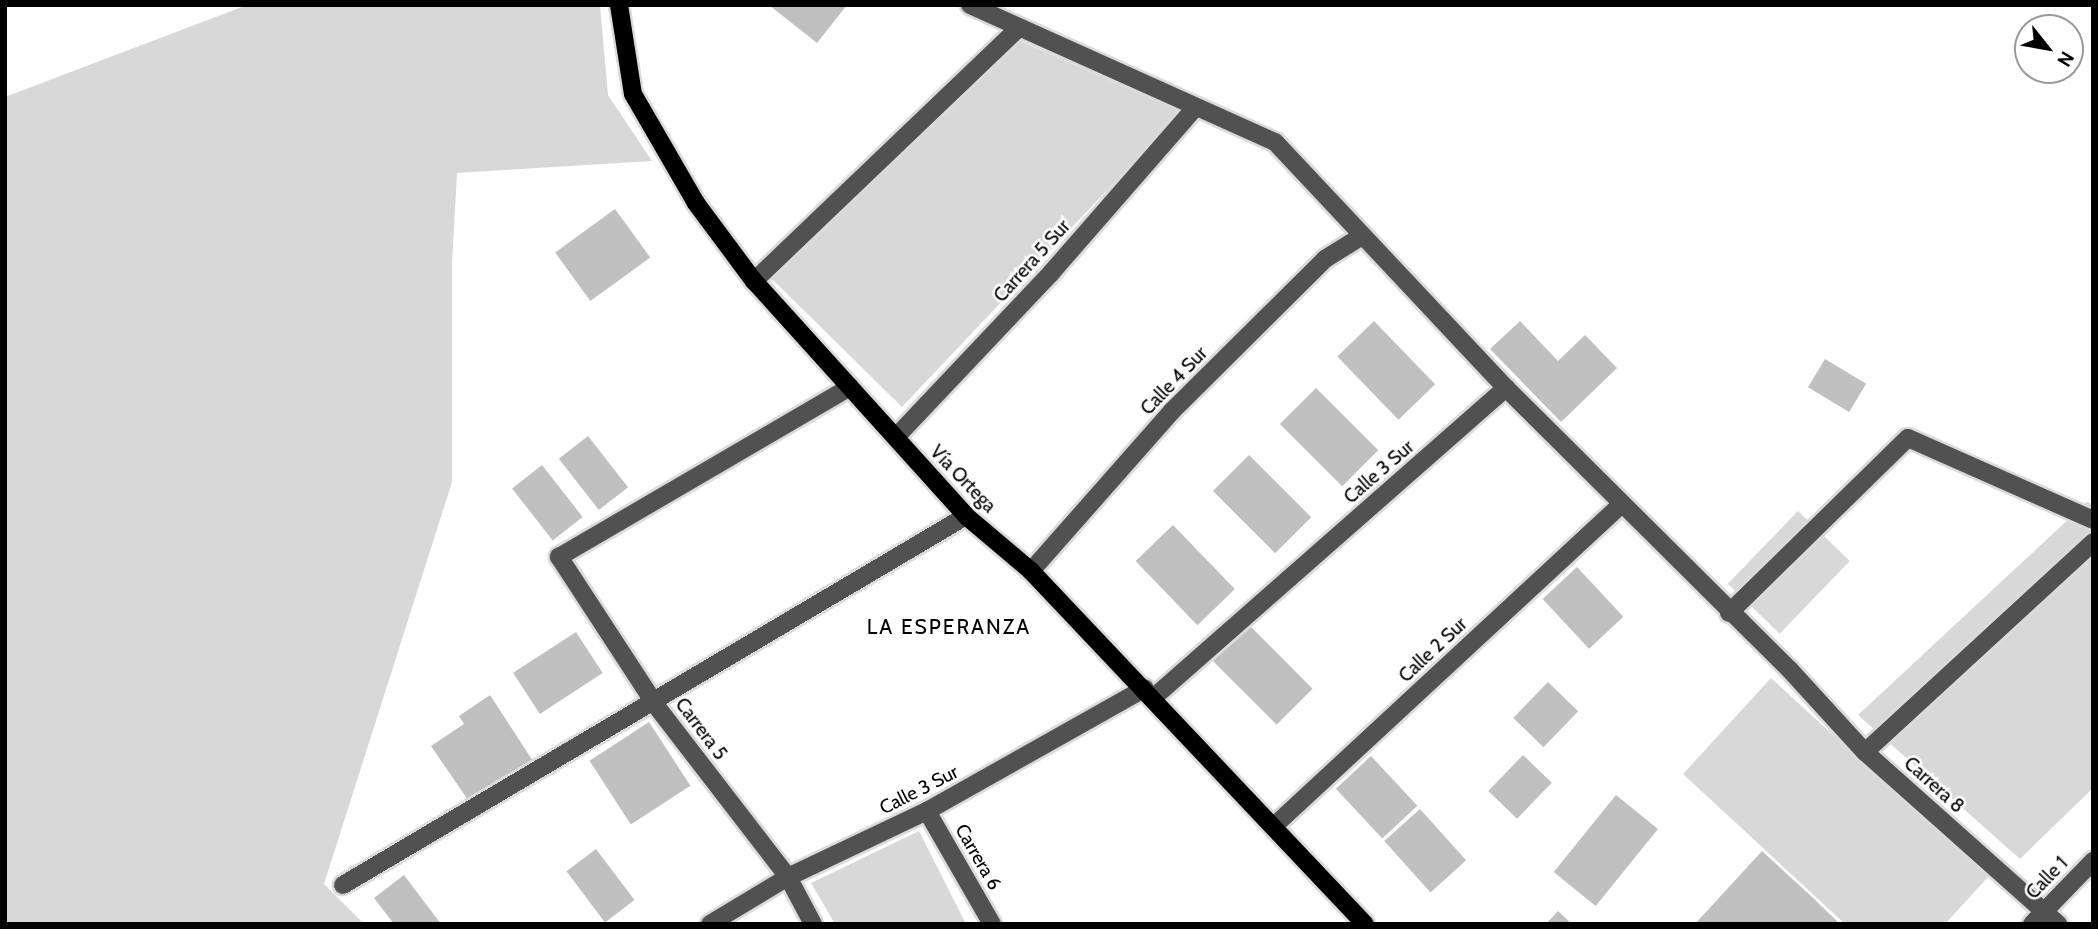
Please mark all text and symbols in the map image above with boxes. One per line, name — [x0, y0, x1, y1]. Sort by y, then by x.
north arrow — [2014, 14, 2084, 84]
text: N — [2052, 47, 2079, 71]
street label: Carrera 5 Sur — [989, 215, 1075, 307]
street label: Calle 4 Sur — [1136, 342, 1212, 420]
street label: Calle 3 Sur — [1339, 435, 1419, 509]
street label: Vía Ortega — [925, 441, 1001, 517]
street label: Calle 2 Sur — [1394, 613, 1472, 687]
district label: LA ESPERANZA — [868, 614, 1030, 640]
street label: Carrera 5 — [670, 693, 732, 765]
street label: Carrera 8 — [1899, 752, 1969, 818]
street label: Calle 3 Sur — [876, 761, 962, 819]
street label: Carrera 6 — [950, 820, 1006, 894]
street label: Calle 1 — [2021, 852, 2073, 904]

